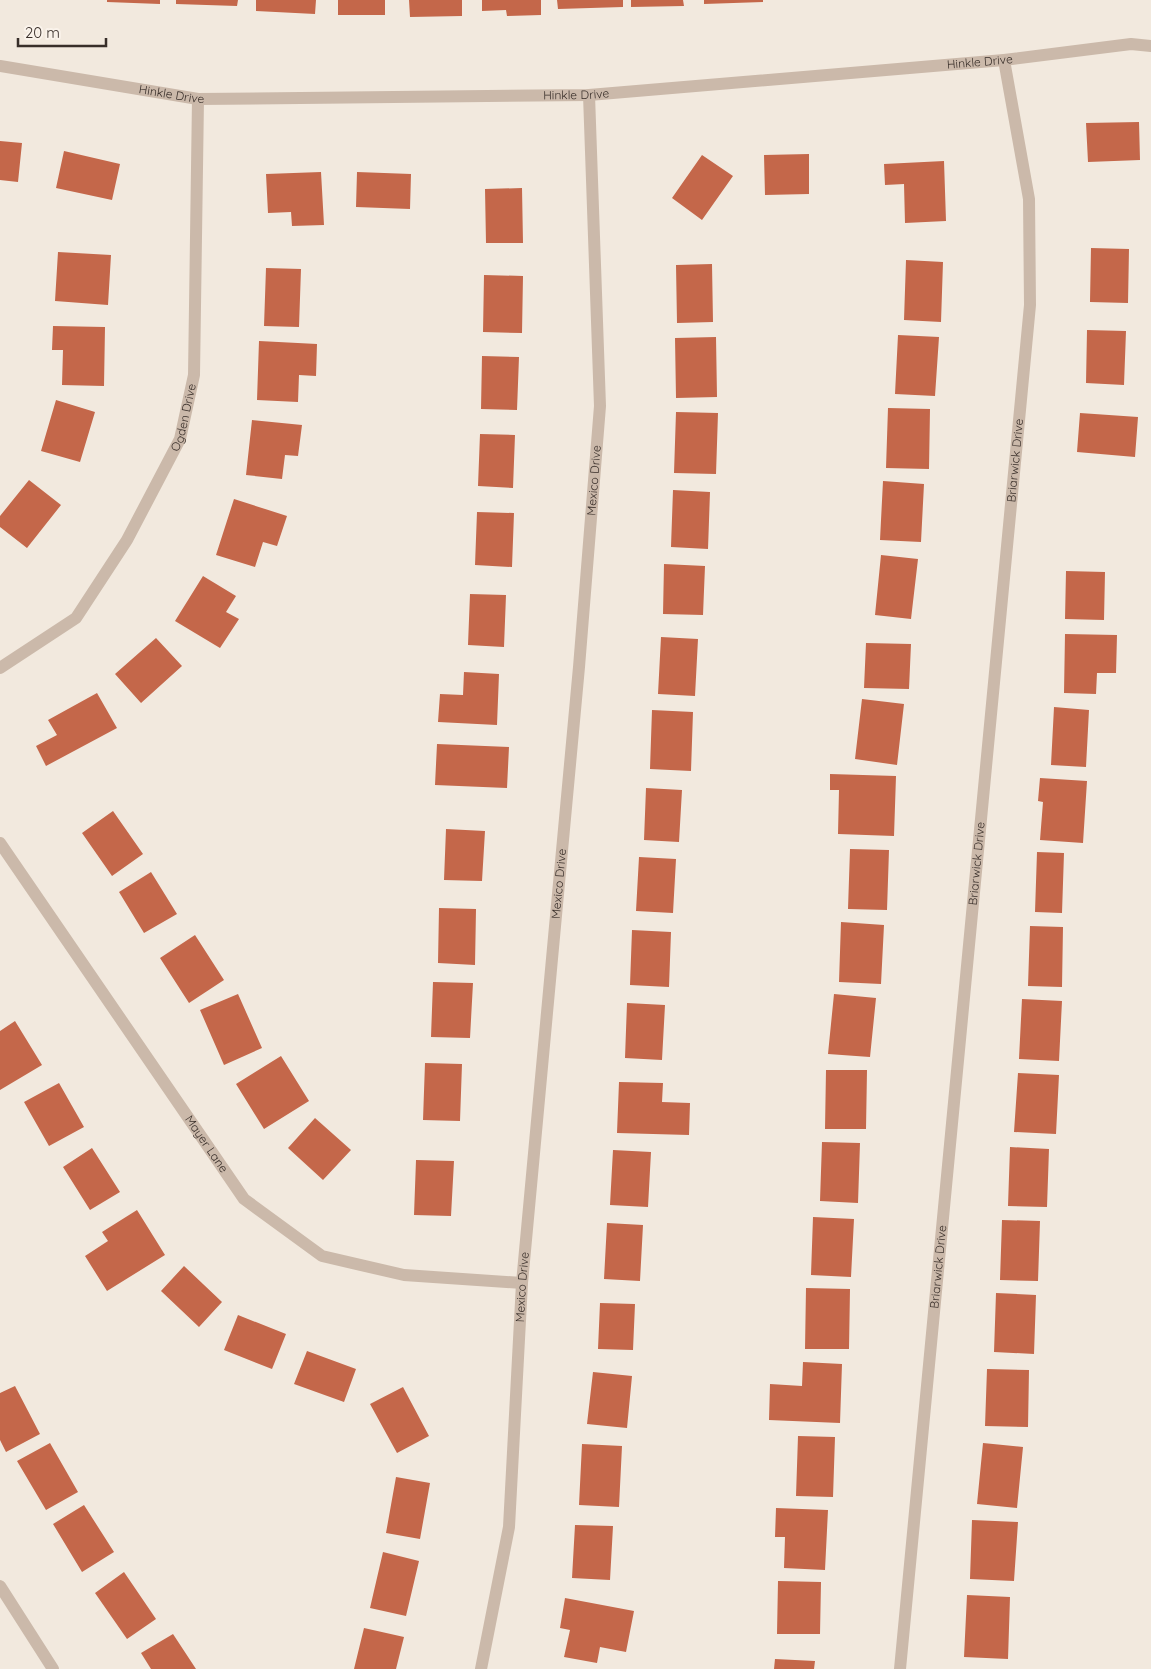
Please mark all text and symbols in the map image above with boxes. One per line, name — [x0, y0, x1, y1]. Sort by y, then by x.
scale bar — [18, 15, 105, 47]
text: 20 m — [25, 23, 60, 42]
street label: Hinkle Drive — [946, 51, 1014, 72]
street label: Hinkle Drive — [138, 81, 205, 106]
street label: Hinkle Drive — [543, 85, 610, 102]
street label: Ogden Drive — [167, 382, 199, 454]
street label: Briarwick Drive — [1003, 418, 1026, 503]
street label: Mexico Drive — [583, 444, 604, 516]
street label: Briarwick Drive — [965, 821, 988, 906]
street label: Mexico Drive — [548, 848, 569, 920]
street label: Mayer Lane — [182, 1112, 232, 1175]
street label: Briarwick Drive — [926, 1224, 949, 1309]
street label: Mexico Drive — [512, 1251, 532, 1323]

